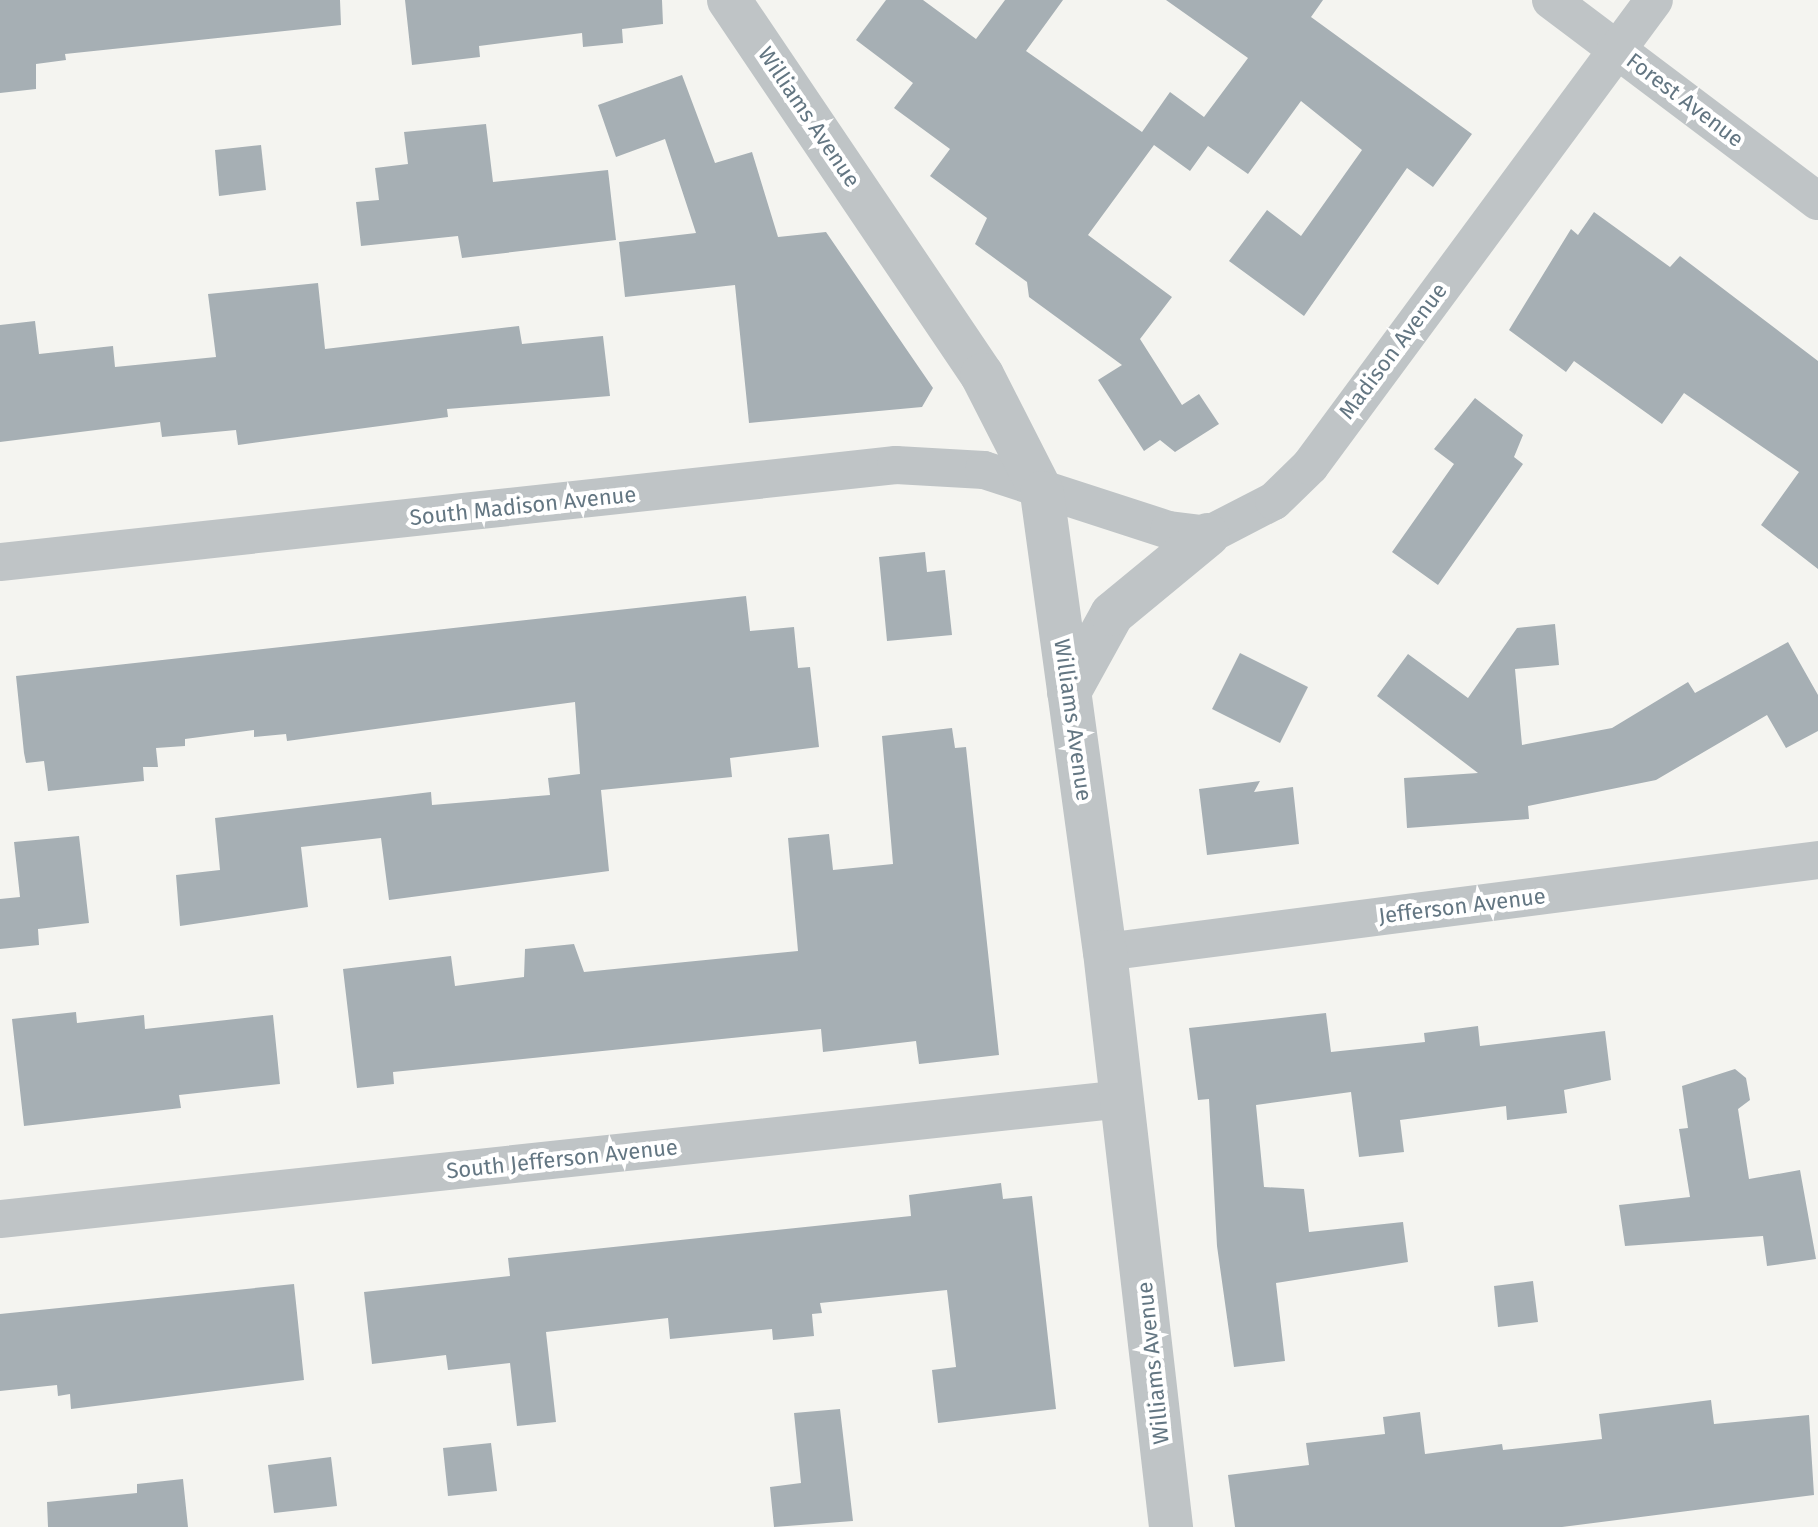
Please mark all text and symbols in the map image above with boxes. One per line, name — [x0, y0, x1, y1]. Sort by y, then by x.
street label: Williams Avenue — [752, 42, 866, 192]
street label: Forest Avenue — [1621, 47, 1749, 153]
street label: Madison Avenue — [1333, 278, 1453, 424]
street label: South Madison Avenue — [408, 481, 638, 531]
street label: Williams Avenue — [1049, 637, 1097, 803]
street label: Jefferson Avenue — [1377, 883, 1547, 929]
street label: South Jefferson Avenue — [445, 1134, 679, 1184]
street label: Williams Avenue — [1131, 1280, 1175, 1446]

